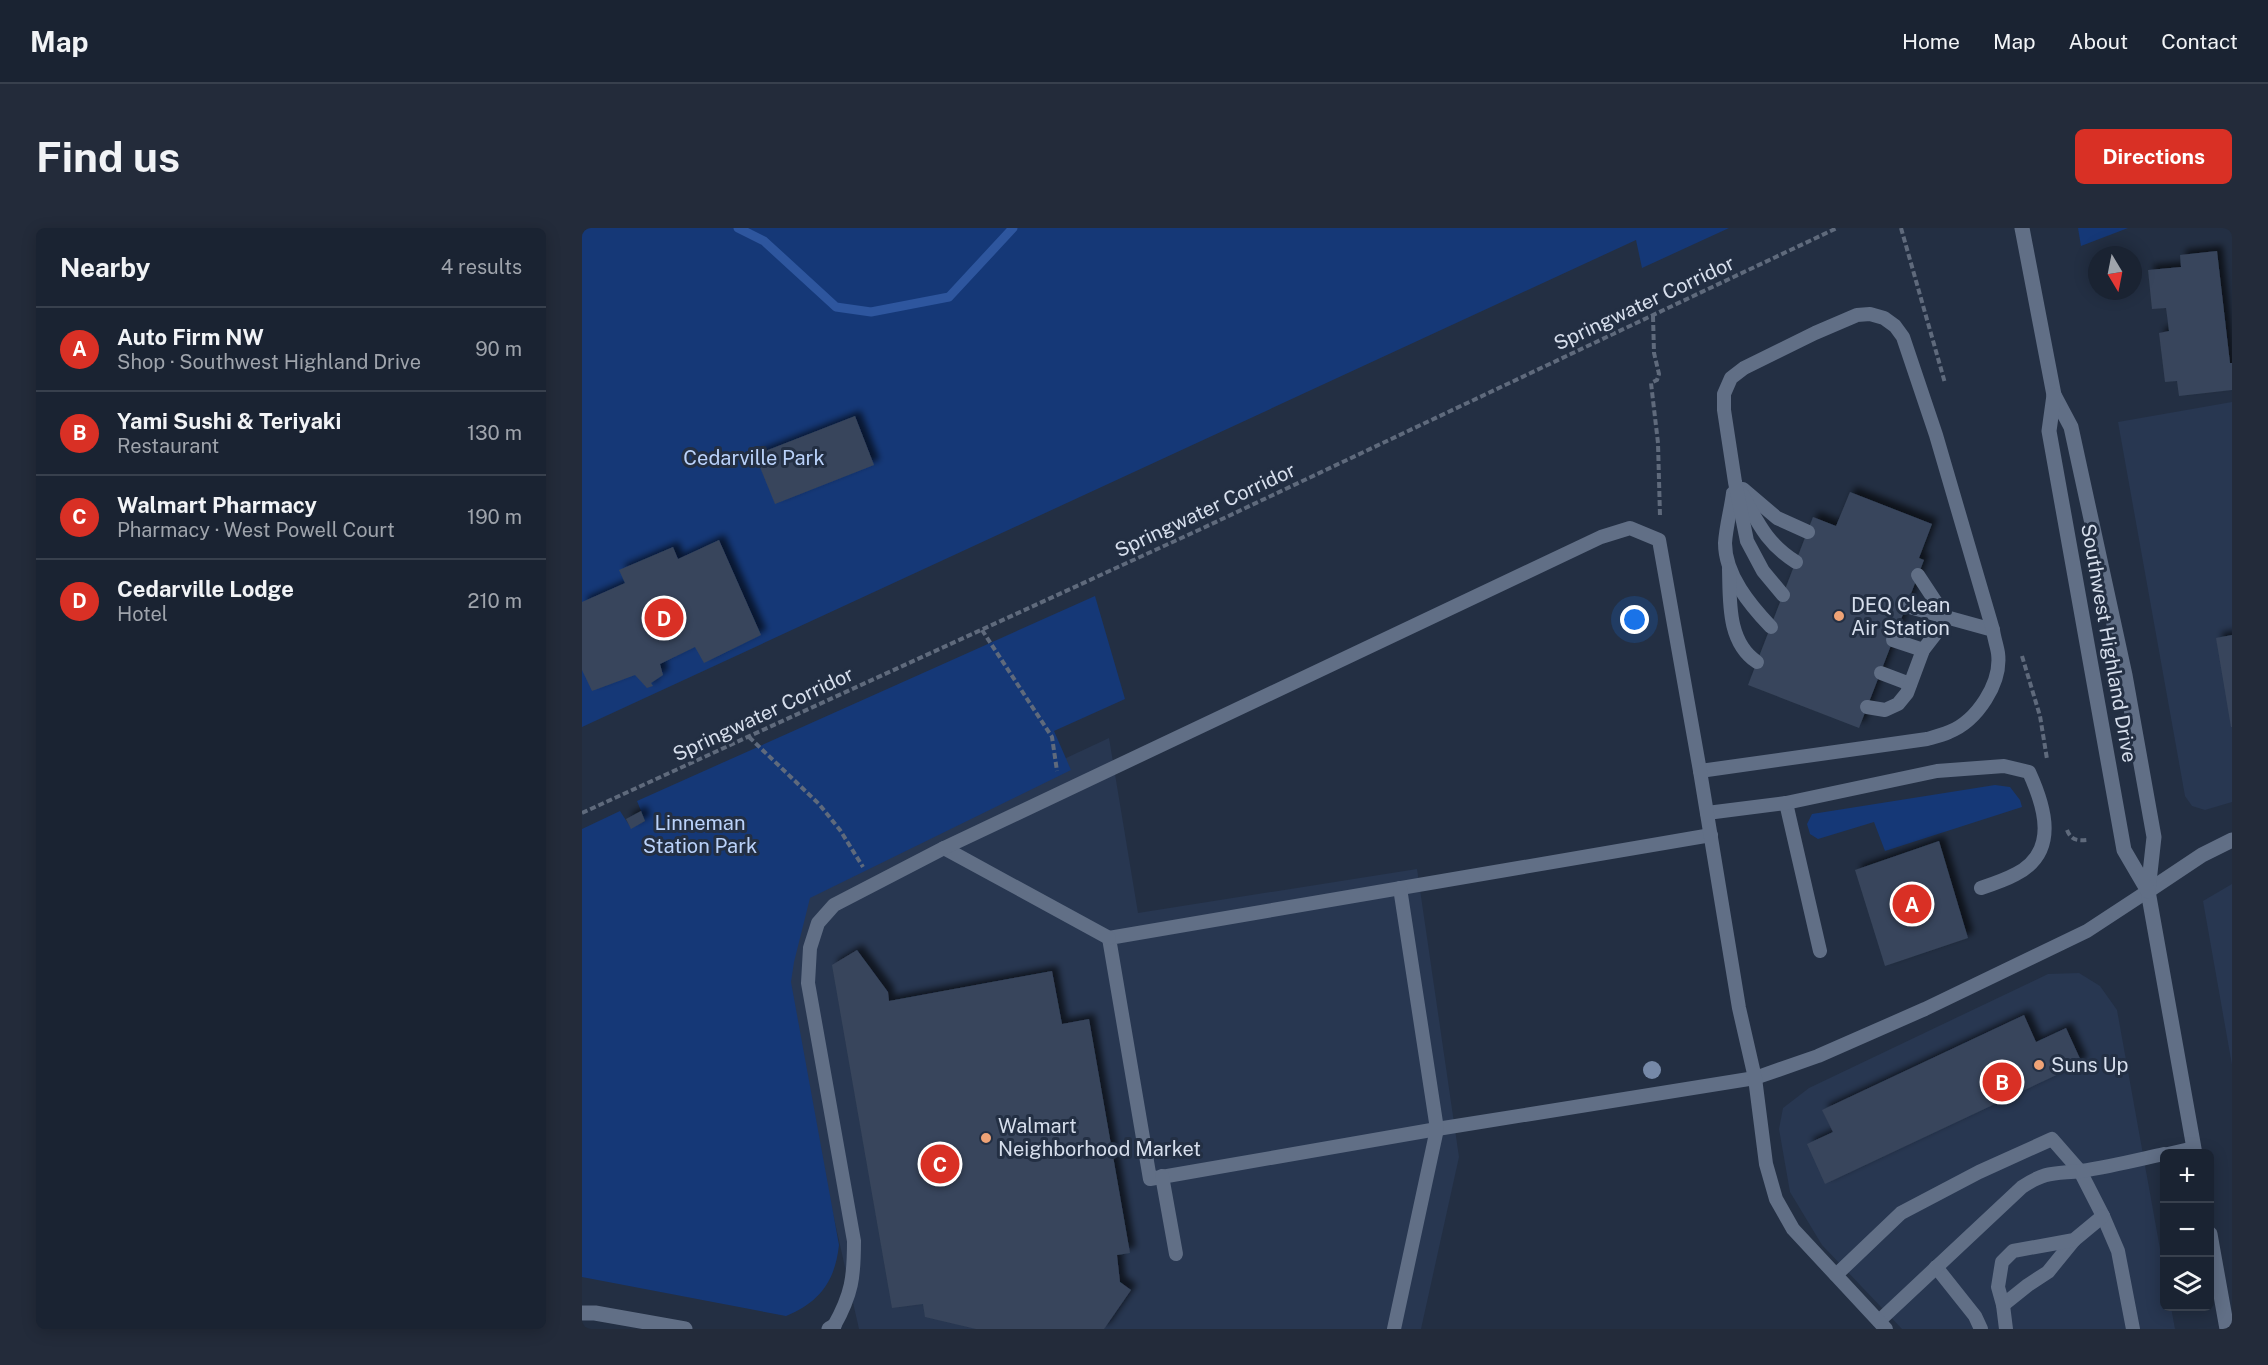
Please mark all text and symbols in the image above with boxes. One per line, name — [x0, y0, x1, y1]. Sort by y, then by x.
text: Map — [30, 25, 89, 58]
text: Home — [1902, 29, 1960, 54]
text: Map — [1993, 29, 2036, 54]
text: About — [2069, 29, 2128, 54]
text: Contact — [2161, 29, 2238, 54]
button: Directions — [2075, 129, 2232, 184]
text: Find us — [36, 132, 180, 181]
north arrow — [2088, 246, 2142, 300]
street label: Springwater Corridor — [1550, 251, 1738, 355]
text: Nearby — [60, 252, 150, 283]
text: 4 results — [441, 255, 522, 279]
text: Auto Firm NW — [117, 324, 264, 350]
text: A — [72, 337, 87, 361]
text: 90 m — [475, 337, 522, 361]
text: Shop · Southwest Highland Drive — [117, 350, 421, 374]
text: Yami Sushi & Teriyaki — [117, 408, 341, 434]
text: B — [73, 421, 86, 445]
text: 130 m — [467, 421, 522, 445]
text: Restaurant — [117, 434, 219, 458]
park label: Cedarville Park — [683, 446, 825, 470]
street label: Springwater Corridor — [1111, 458, 1299, 562]
text: Walmart Pharmacy — [117, 492, 317, 518]
text: C — [72, 505, 87, 529]
text: 190 m — [467, 505, 522, 529]
text: Pharmacy · West Powell Court — [117, 518, 395, 542]
street label: Southwest Highland Drive — [2076, 522, 2142, 764]
text: Cedarville Lodge — [117, 576, 294, 602]
text: D — [72, 589, 87, 613]
text: 210 m — [468, 589, 522, 613]
place label: DEQ Clean Air Station — [1851, 593, 1950, 640]
pin: D — [644, 596, 683, 640]
text: Hotel — [117, 602, 168, 626]
your location — [1620, 605, 1649, 634]
marker: DEQ Clean Air Station — [1832, 609, 1846, 623]
street label: Springwater Corridor — [669, 662, 857, 766]
park label: Linneman Station Park — [643, 811, 757, 858]
pin: A — [1892, 882, 1932, 926]
place label: Suns Up — [2051, 1053, 2128, 1077]
marker: Suns Up — [2032, 1058, 2046, 1072]
pin: B — [1982, 1060, 2022, 1104]
place label: Walmart Neighborhood Market — [998, 1114, 1201, 1161]
marker: Walmart Neighborhood Market — [979, 1131, 993, 1145]
pin: C — [920, 1142, 960, 1186]
map controls — [2160, 1149, 2214, 1311]
button: + — [2160, 1149, 2214, 1203]
button: − — [2160, 1203, 2214, 1257]
button: layers — [2160, 1257, 2214, 1311]

